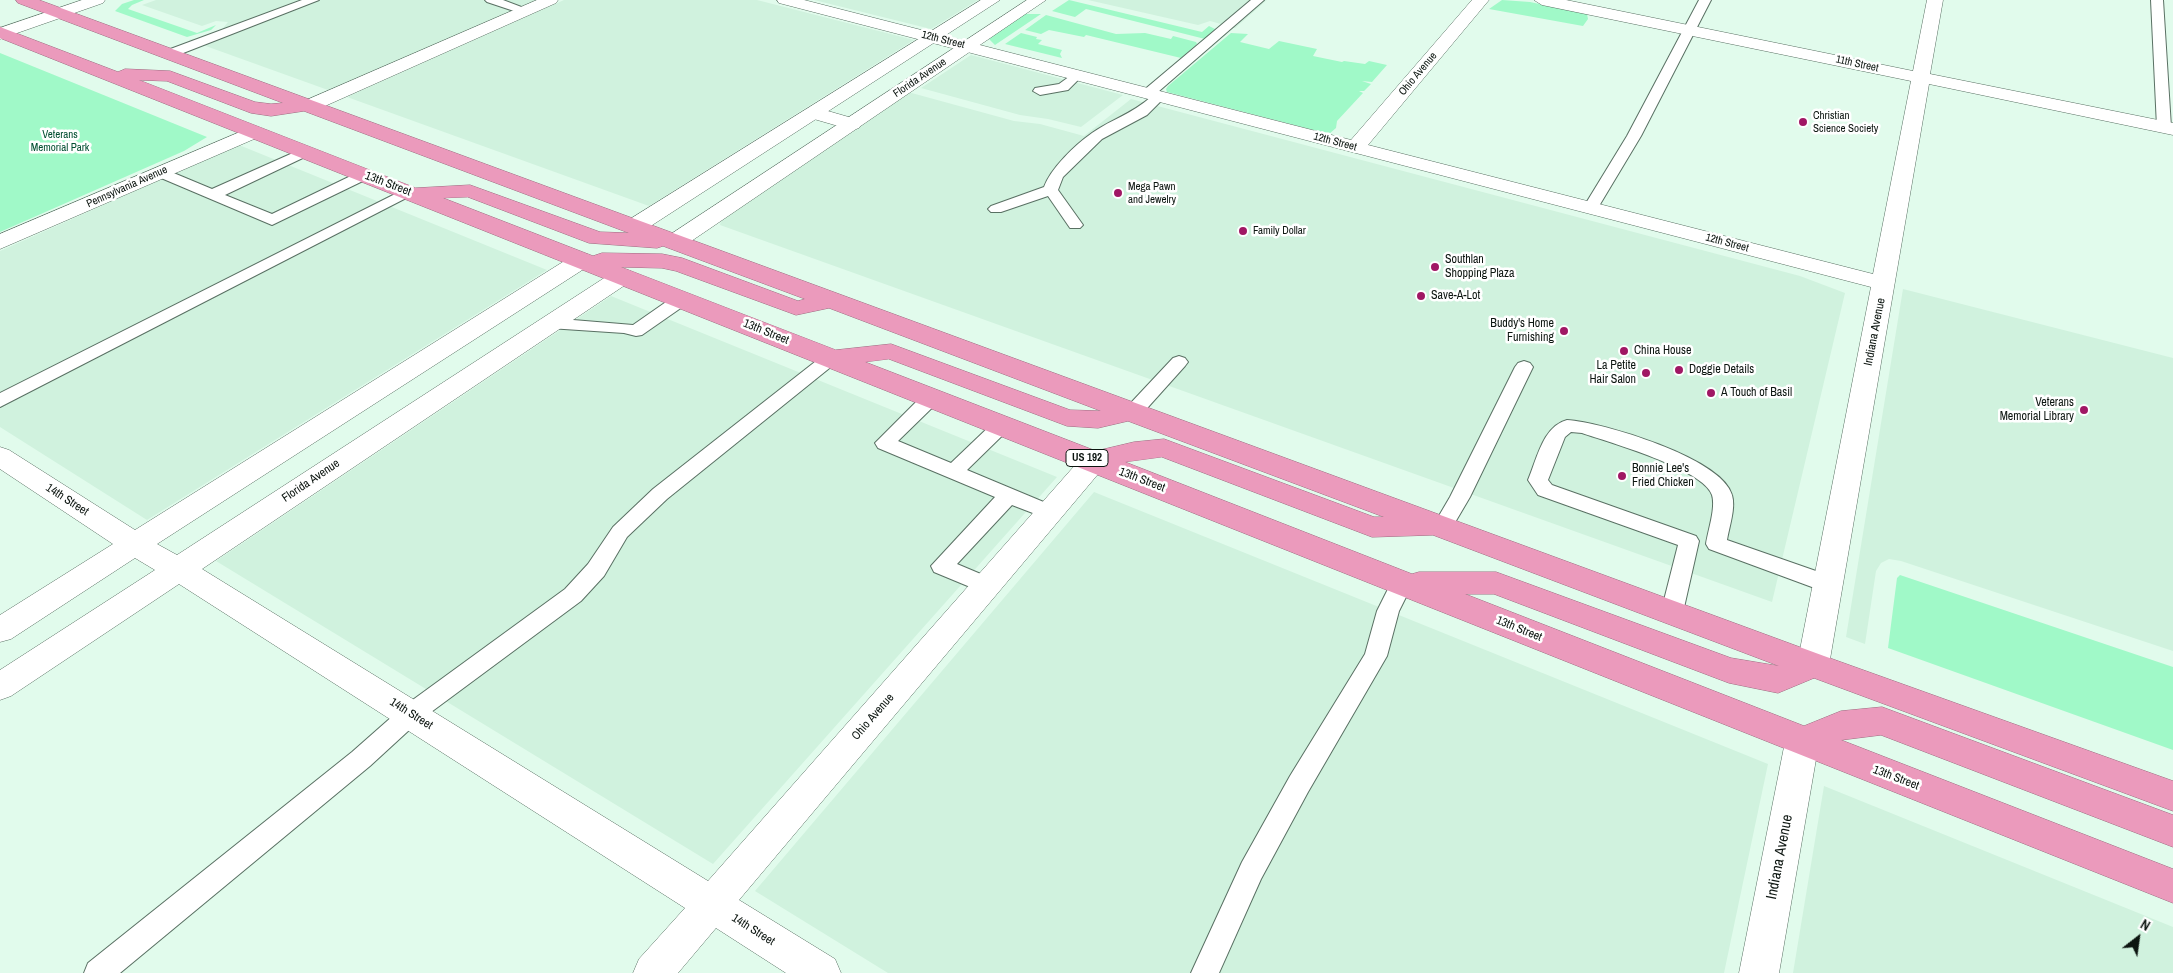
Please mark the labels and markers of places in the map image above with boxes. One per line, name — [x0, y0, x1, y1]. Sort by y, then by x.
place label: Christian Science Society — [1813, 109, 1878, 135]
marker: Christian Science Society — [1797, 116, 1809, 128]
place label: Mega Pawn and Jewelry — [1128, 180, 1176, 206]
marker: Mega Pawn and Jewelry — [1112, 187, 1124, 199]
place label: Family Dollar — [1253, 224, 1306, 238]
marker: Family Dollar — [1237, 225, 1249, 237]
place label: Southlan Shopping Plaza — [1445, 253, 1514, 281]
marker: Southlan Shopping Plaza — [1429, 261, 1441, 273]
place label: Save-A-Lot — [1431, 289, 1480, 303]
marker: Save-A-Lot — [1415, 290, 1427, 302]
place label: Buddy's Home Furnishing — [1490, 317, 1554, 345]
marker: Buddy's Home Furnishing — [1558, 325, 1570, 337]
place label: China House — [1634, 344, 1691, 358]
marker: China House — [1618, 345, 1630, 357]
place label: La Petite Hair Salon — [1590, 359, 1636, 387]
place label: Doggie Details — [1689, 363, 1754, 377]
marker: Doggie Details — [1673, 364, 1685, 376]
marker: La Petite Hair Salon — [1640, 367, 1652, 379]
place label: A Touch of Basil — [1721, 386, 1792, 400]
marker: A Touch of Basil — [1705, 387, 1717, 399]
place label: Veterans Memorial Library — [2000, 396, 2074, 424]
marker: Veterans Memorial Library — [2078, 404, 2090, 416]
place label: Bonnie Lee's Fried Chicken — [1632, 462, 1694, 490]
marker: Bonnie Lee's Fried Chicken — [1616, 470, 1628, 482]

